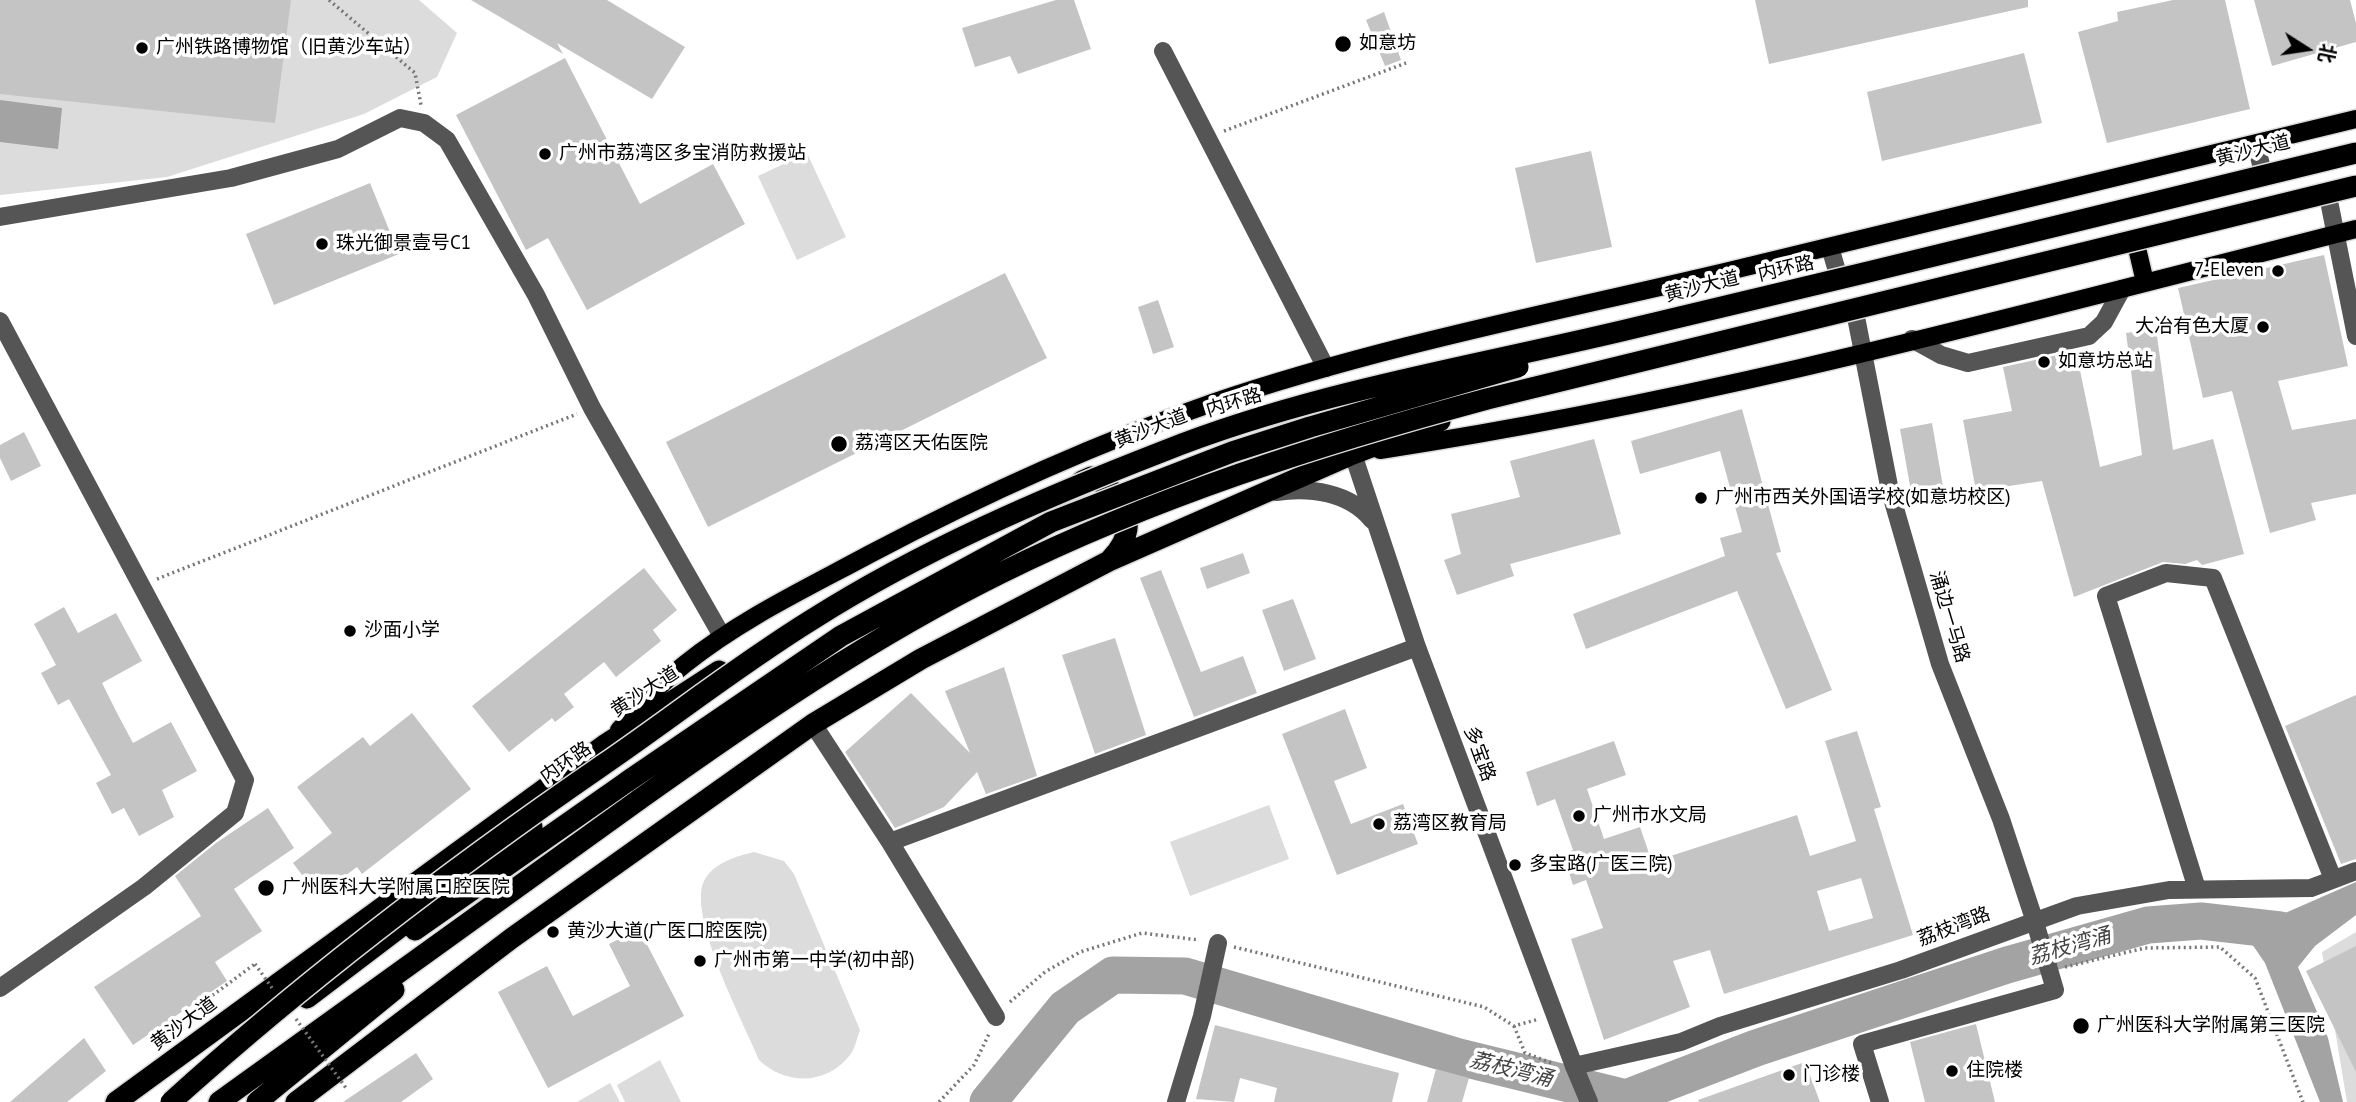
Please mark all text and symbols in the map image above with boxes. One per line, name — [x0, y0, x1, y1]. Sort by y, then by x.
north arrow — [2272, 14, 2342, 84]
place label: 如意坊 — [1359, 33, 1416, 55]
marker: 如意坊 — [1333, 34, 1353, 54]
place label: 广州铁路博物馆（旧黄沙车站） — [156, 37, 422, 59]
marker: 广州铁路博物馆（旧黄沙车站） — [134, 40, 150, 56]
text: 北 — [2314, 42, 2341, 65]
street label: 黄沙大道 — [2213, 131, 2293, 171]
place label: 广州市荔湾区多宝消防救援站 — [559, 143, 806, 165]
marker: 广州市荔湾区多宝消防救援站 — [537, 146, 553, 162]
place label: 珠光御景壹号C1 — [336, 233, 471, 255]
marker: 珠光御景壹号C1 — [314, 236, 330, 252]
street label: 内环路 — [1756, 251, 1816, 287]
place label: 7-Eleven — [2194, 260, 2264, 282]
marker: 7-Eleven — [2270, 263, 2286, 279]
street label: 黄沙大道 — [1662, 267, 1742, 307]
place label: 大冶有色大厦 — [2135, 316, 2249, 338]
marker: 大冶有色大厦 — [2255, 319, 2271, 335]
place label: 如意坊总站 — [2058, 351, 2153, 373]
marker: 如意坊总站 — [2036, 354, 2052, 370]
street label: 内环路 — [1203, 384, 1265, 422]
street label: 黄沙大道 — [1111, 405, 1191, 453]
place label: 荔湾区天佑医院 — [855, 433, 988, 455]
marker: 荔湾区天佑医院 — [829, 434, 849, 454]
place label: 广州市西关外国语学校(如意坊校区) — [1715, 487, 2011, 509]
marker: 广州市西关外国语学校(如意坊校区) — [1693, 490, 1709, 506]
street label: 涌边一马路 — [1924, 568, 1974, 666]
place label: 沙面小学 — [364, 620, 440, 642]
marker: 沙面小学 — [342, 623, 358, 639]
street label: 黄沙大道 — [607, 662, 683, 722]
street label: 多宝路 — [1459, 723, 1499, 785]
street label: 内环路 — [536, 737, 596, 789]
place label: 广州市水文局 — [1593, 805, 1707, 827]
marker: 广州市水文局 — [1571, 808, 1587, 824]
place label: 荔湾区教育局 — [1393, 813, 1507, 835]
marker: 荔湾区教育局 — [1371, 816, 1387, 832]
place label: 多宝路(广医三院) — [1529, 854, 1673, 876]
marker: 多宝路(广医三院) — [1507, 857, 1523, 873]
place label: 广州医科大学附属口腔医院 — [282, 877, 510, 899]
marker: 广州医科大学附属口腔医院 — [256, 878, 276, 898]
street label: 荔枝湾路 — [1914, 903, 1994, 951]
place label: 黄沙大道(广医口腔医院) — [567, 921, 768, 943]
water label: 荔枝湾涌 — [2026, 923, 2114, 971]
marker: 黄沙大道(广医口腔医院) — [545, 924, 561, 940]
place label: 广州市第一中学(初中部) — [714, 950, 915, 972]
marker: 广州市第一中学(初中部) — [692, 953, 708, 969]
street label: 黄沙大道 — [147, 992, 221, 1056]
place label: 广州医科大学附属第三医院 — [2097, 1015, 2325, 1037]
marker: 广州医科大学附属第三医院 — [2071, 1016, 2091, 1036]
water label: 荔枝湾涌 — [1467, 1048, 1555, 1092]
place label: 住院楼 — [1966, 1060, 2023, 1082]
marker: 住院楼 — [1944, 1063, 1960, 1079]
place label: 门诊楼 — [1803, 1064, 1860, 1086]
marker: 门诊楼 — [1781, 1067, 1797, 1083]

